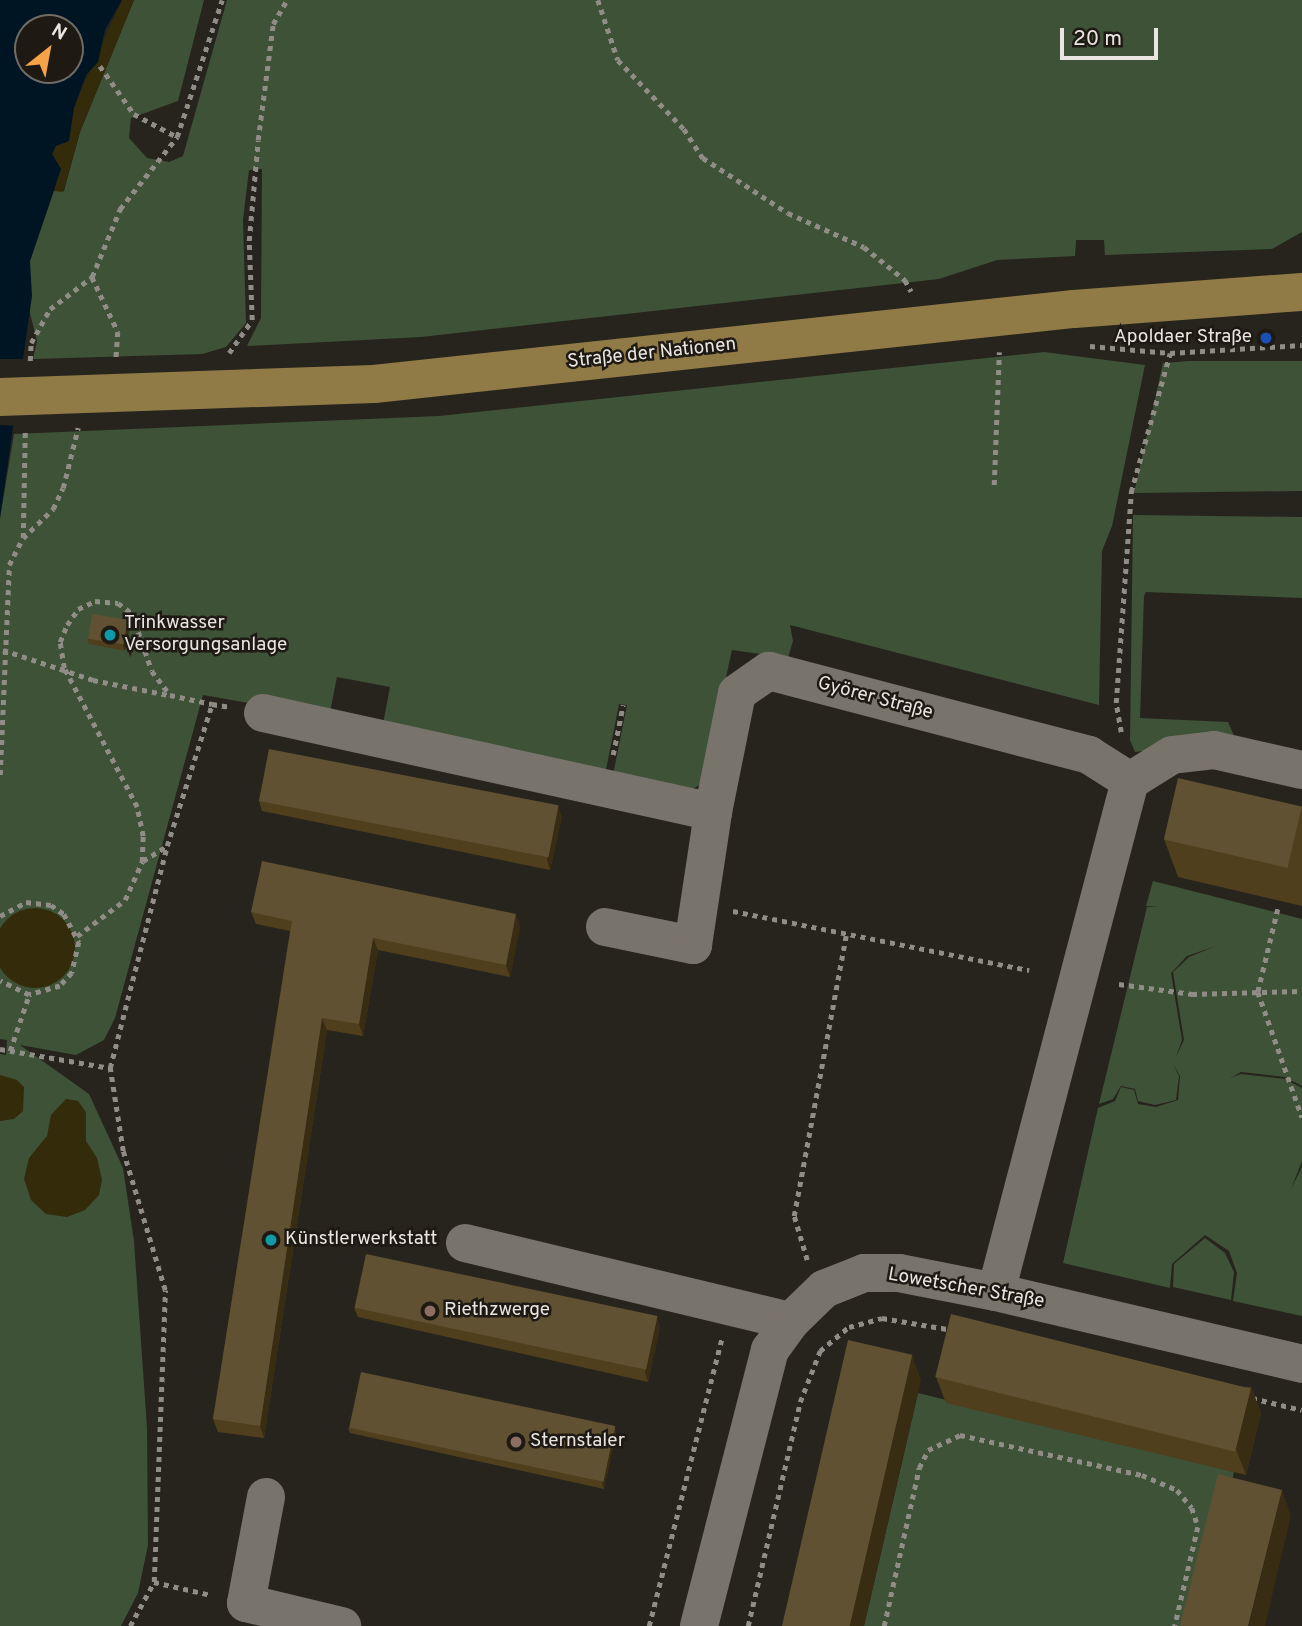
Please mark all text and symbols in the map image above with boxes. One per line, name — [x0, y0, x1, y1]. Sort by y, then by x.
north arrow — [14, 14, 84, 84]
scale bar — [1064, 14, 1162, 58]
text: N — [47, 19, 71, 47]
text: 20 m — [1073, 26, 1122, 53]
place label: Apoldaer Straße — [1114, 327, 1252, 349]
marker: Apoldaer Straße — [1258, 330, 1274, 346]
street label: Straße der Nationen — [566, 334, 738, 374]
place label: Trinkwasser Versorgungsanlage — [124, 613, 287, 657]
marker: Trinkwasser Versorgungsanlage — [102, 627, 118, 643]
street label: Györer Straße — [815, 673, 935, 725]
place label: Künstlerwerkstatt — [285, 1229, 437, 1251]
marker: Künstlerwerkstatt — [263, 1232, 279, 1248]
street label: Lowetscher Straße — [886, 1264, 1046, 1314]
place label: Riethzwerge — [444, 1300, 550, 1322]
marker: Riethzwerge — [422, 1303, 438, 1319]
place label: Sternstaler — [530, 1431, 625, 1453]
marker: Sternstaler — [508, 1434, 524, 1450]

